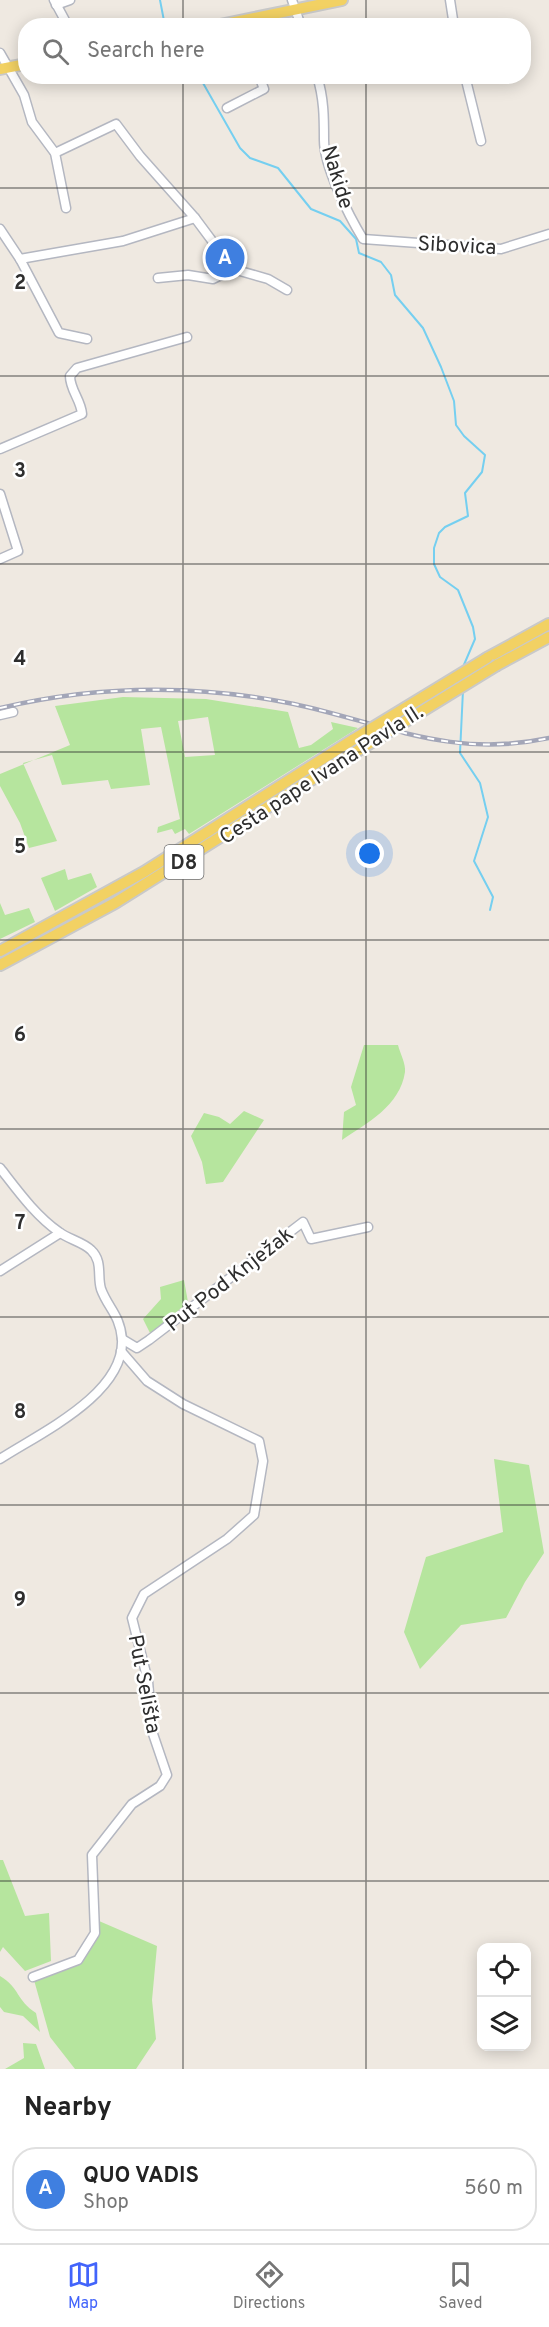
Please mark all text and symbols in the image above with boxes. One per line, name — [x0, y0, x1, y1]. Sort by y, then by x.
search box — [18, 18, 531, 84]
icon: search — [39, 35, 72, 68]
text: Search here — [87, 38, 205, 65]
street label: Nakide — [314, 142, 359, 212]
street label: Sibovica — [417, 231, 497, 262]
pin: A — [206, 236, 244, 280]
text: 2 — [14, 271, 26, 297]
text: 3 — [14, 459, 26, 485]
text: 4 — [14, 647, 26, 673]
street label: Cesta pape Ivana Pavla II. — [215, 699, 429, 851]
text: 5 — [14, 835, 26, 861]
your location — [355, 839, 384, 868]
road number: D8 — [164, 845, 204, 879]
text: 6 — [14, 1023, 26, 1049]
text: 7 — [15, 1211, 25, 1237]
street label: Put Pod Knježak — [160, 1222, 299, 1339]
text: 8 — [14, 1400, 26, 1426]
text: 9 — [14, 1588, 26, 1614]
street label: Put Selišta — [121, 1632, 166, 1736]
map controls — [477, 1943, 531, 2051]
button: locate — [477, 1943, 531, 1997]
button: layers — [477, 1997, 531, 2051]
text: Nearby — [24, 2092, 112, 2125]
text: QUO VADIS — [83, 2163, 199, 2190]
text: A — [38, 2176, 53, 2202]
text: 560 m — [464, 2176, 523, 2202]
text: Shop — [83, 2190, 129, 2216]
tab: Map — [67, 2258, 100, 2314]
tab: Directions — [233, 2258, 305, 2314]
tab: Saved — [438, 2258, 482, 2314]

